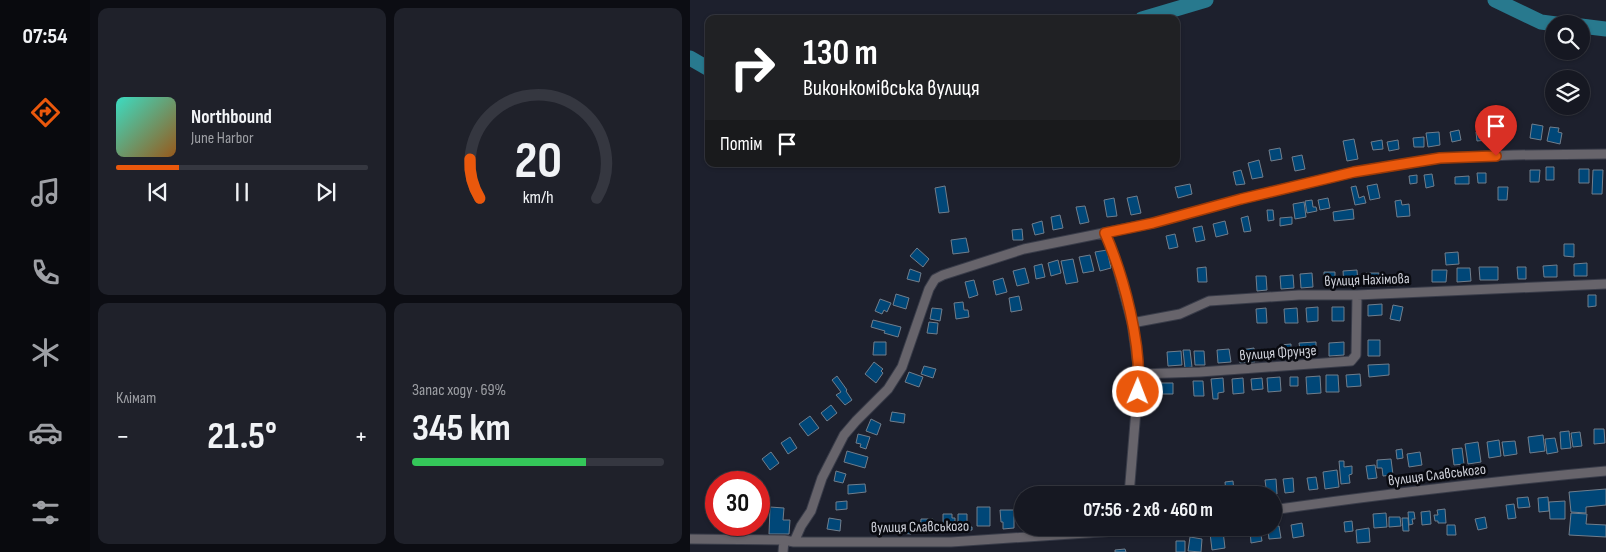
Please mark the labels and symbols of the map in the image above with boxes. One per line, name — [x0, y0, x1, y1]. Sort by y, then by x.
pin — [1475, 105, 1517, 156]
street label: вулиця Нахімова — [1324, 269, 1410, 291]
street label: вулиця Фрунзе — [1239, 341, 1317, 365]
position arrow — [1111, 365, 1163, 417]
street label: вулиця Славського — [1387, 460, 1487, 490]
speed limit sign: 30 — [705, 471, 770, 536]
street label: вулиця Славського — [871, 517, 969, 537]

